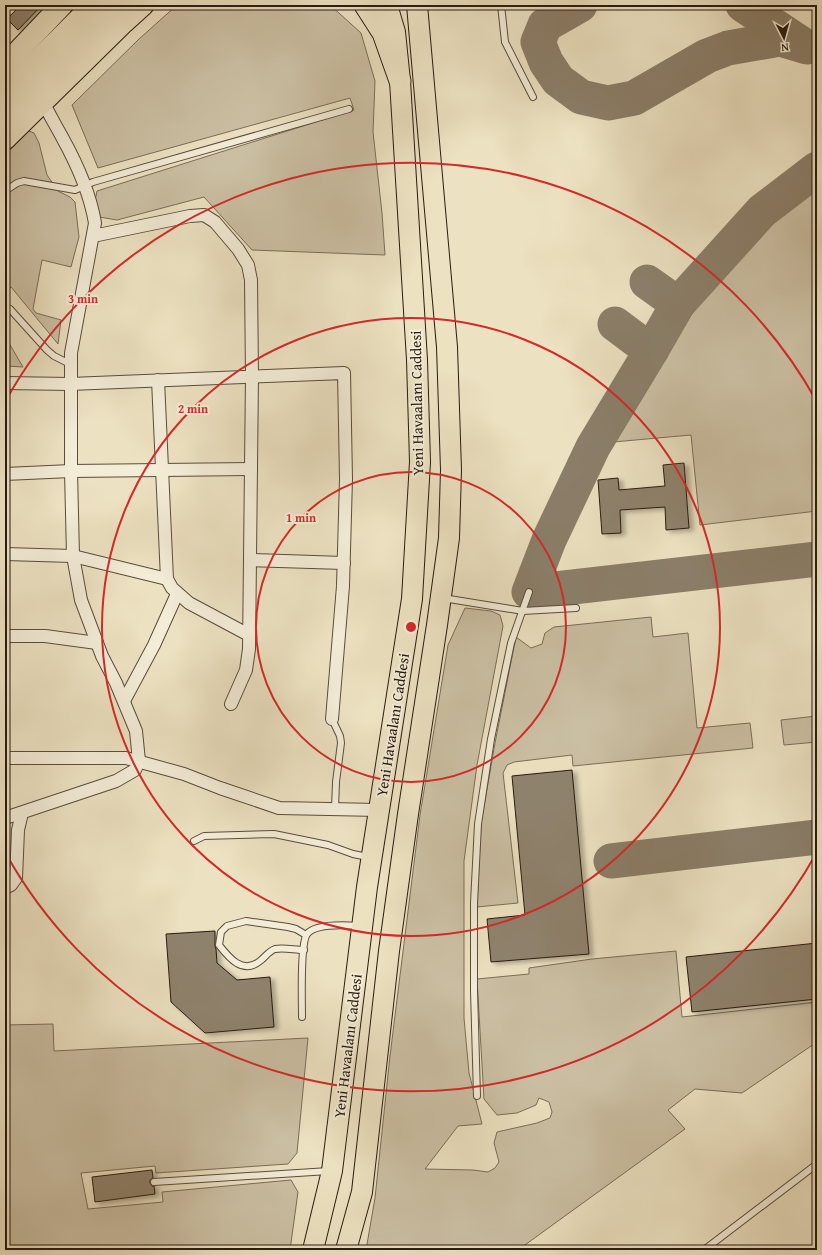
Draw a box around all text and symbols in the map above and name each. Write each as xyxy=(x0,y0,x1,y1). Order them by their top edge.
north arrow xyxy=(764,18,804,58)
text: N xyxy=(780,40,790,56)
text: 3 min xyxy=(68,290,98,307)
street label: Yeni Havaalanı Caddesi xyxy=(405,330,428,476)
text: 2 min xyxy=(178,400,208,417)
text: 1 min xyxy=(286,509,316,526)
centre of rings xyxy=(404,620,418,634)
street label: Yeni Havaalanı Caddesi xyxy=(371,652,414,798)
street label: Yeni Havaalanı Caddesi xyxy=(328,973,367,1119)

